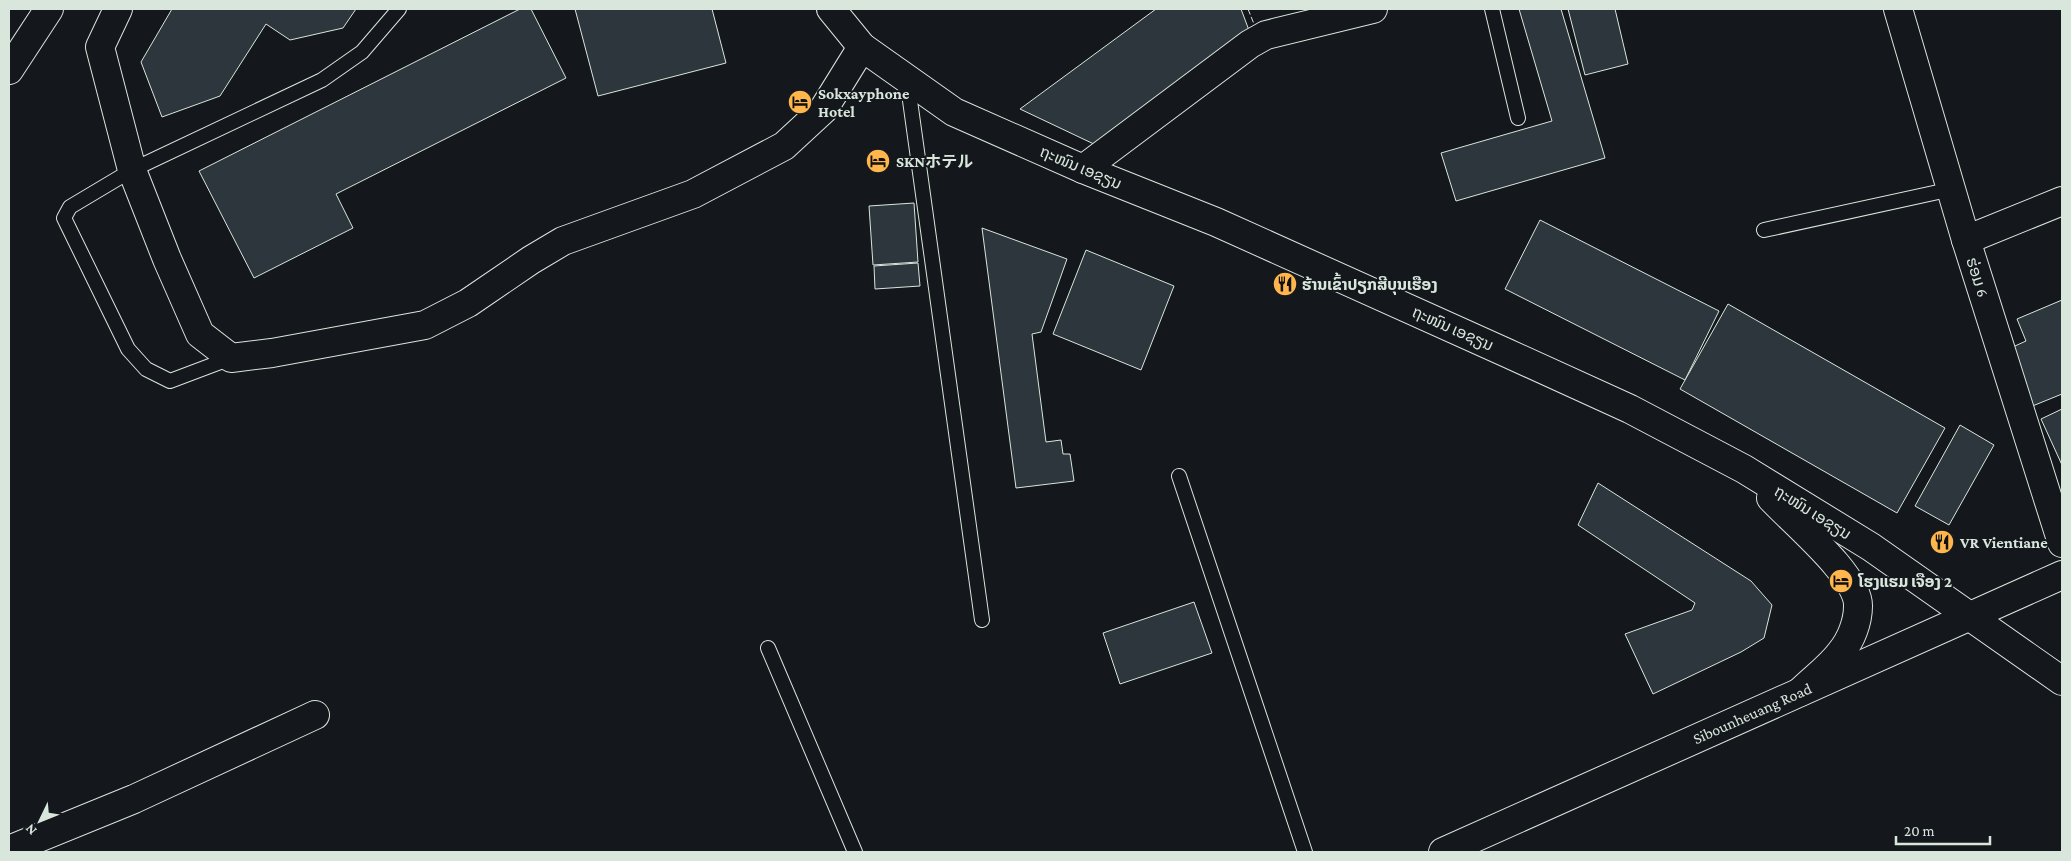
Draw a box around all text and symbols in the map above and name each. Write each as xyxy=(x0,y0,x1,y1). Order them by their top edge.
place label: Sokxayphone Hotel xyxy=(818,85,910,120)
hotel icon: Sokxayphone Hotel xyxy=(787,89,813,115)
street label: ຖະໜົນ ເອຊຽນ xyxy=(1036,143,1124,194)
hotel icon: SKNホテル xyxy=(865,148,891,174)
place label: SKNホテル xyxy=(896,153,973,170)
street label: ຮ່ອມ 6 xyxy=(1963,255,1992,299)
restaurant icon: ຮ້ານເຂົ້າປຽກສີບຸນເຮືອງ xyxy=(1272,271,1298,297)
place label: ຮ້ານເຂົ້າປຽກສີບຸນເຮືອງ xyxy=(1302,272,1438,295)
street label: ຖະໜົນ ເອຊຽນ xyxy=(1409,303,1496,356)
street label: ຖະໜົນ ເອຊຽນ xyxy=(1770,482,1854,544)
restaurant icon: VR Vientiane xyxy=(1929,529,1955,555)
place label: VR Vientiane xyxy=(1959,534,2048,551)
hotel icon: ໂຮງແຮມ ເຈືອງ 2 xyxy=(1828,568,1854,594)
place label: ໂຮງແຮມ ເຈືອງ 2 xyxy=(1857,572,1952,590)
street label: Sibounheuang Road xyxy=(1690,679,1815,748)
north arrow xyxy=(15,796,65,846)
scale bar xyxy=(1896,814,1990,846)
text: N xyxy=(21,821,40,839)
text: 20 m xyxy=(1904,823,1935,839)

